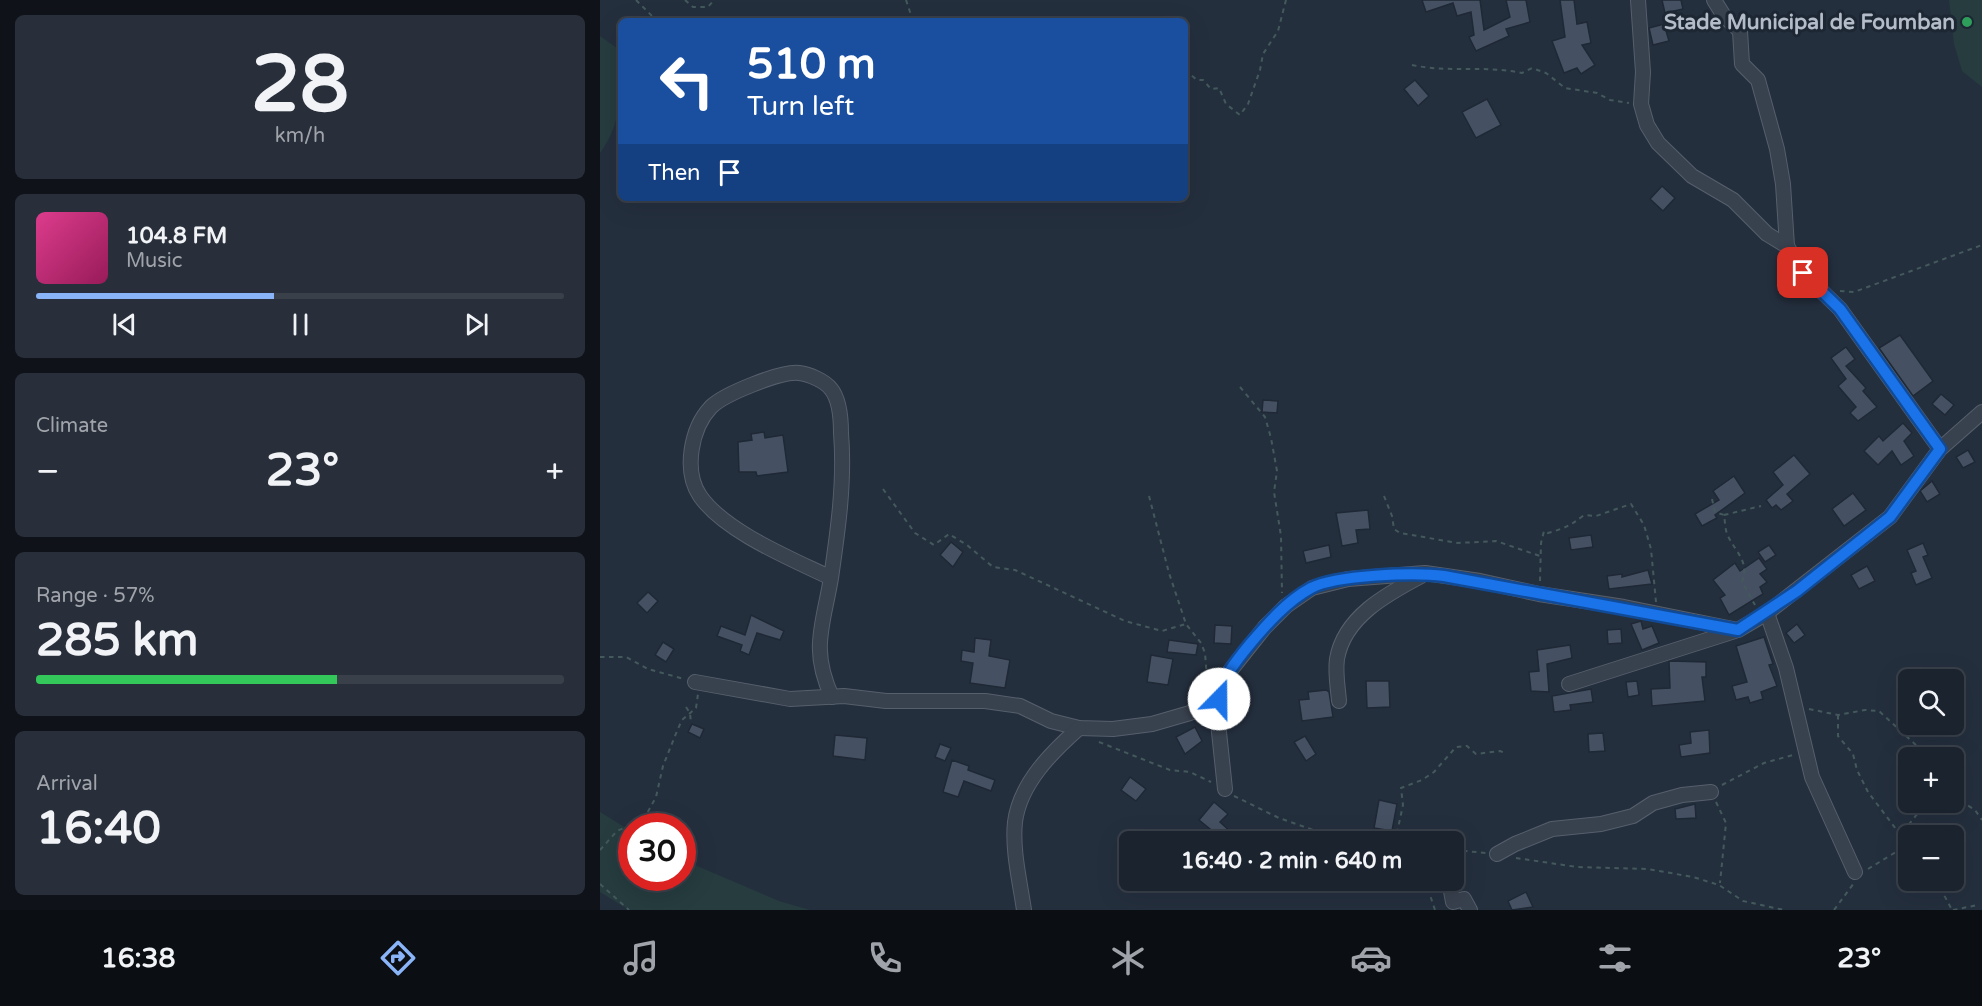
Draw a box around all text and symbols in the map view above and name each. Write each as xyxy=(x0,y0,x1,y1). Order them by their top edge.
place label: Stade Municipal de Foumban xyxy=(1664,10,1955,35)
marker: Stade Municipal de Foumban xyxy=(1960,15,1974,29)
text: 28 xyxy=(251,38,349,132)
text: 510 m xyxy=(747,39,876,90)
icon: left xyxy=(648,42,726,120)
text: Turn left xyxy=(747,90,854,123)
text: km/h xyxy=(275,124,325,148)
icon: arrive xyxy=(713,156,746,189)
text: Then xyxy=(648,160,701,186)
text: 104.8 FM xyxy=(126,223,227,249)
pin xyxy=(1777,247,1828,298)
text: Music xyxy=(126,249,182,273)
icon: arrive xyxy=(1786,256,1819,289)
icon: previous xyxy=(108,308,141,341)
icon: pause xyxy=(284,308,317,341)
icon: next xyxy=(460,308,493,341)
text: Climate xyxy=(36,414,108,438)
text: 23° xyxy=(266,444,339,498)
text: − xyxy=(36,452,60,491)
text: + xyxy=(545,452,564,491)
text: Range · 57% xyxy=(36,584,155,608)
text: 285 km xyxy=(36,614,198,668)
position arrow xyxy=(1187,667,1251,731)
map controls xyxy=(1898,669,1964,891)
button: search xyxy=(1898,669,1964,735)
button: + xyxy=(1898,747,1964,813)
text: Arrival xyxy=(36,772,98,796)
text: 16:40 xyxy=(36,802,161,856)
speed limit sign: 30 xyxy=(618,813,696,891)
button: − xyxy=(1898,825,1964,891)
text: 16:40 · 2 min · 640 m xyxy=(1181,848,1402,874)
icon: directions xyxy=(377,937,419,979)
icon: music xyxy=(620,937,662,979)
icon: phone xyxy=(864,937,906,979)
icon: climate xyxy=(1107,937,1149,979)
icon: car xyxy=(1350,937,1392,979)
icon: filters xyxy=(1594,937,1636,979)
text: 16:38 xyxy=(101,942,176,975)
text: 23° xyxy=(1837,942,1881,975)

